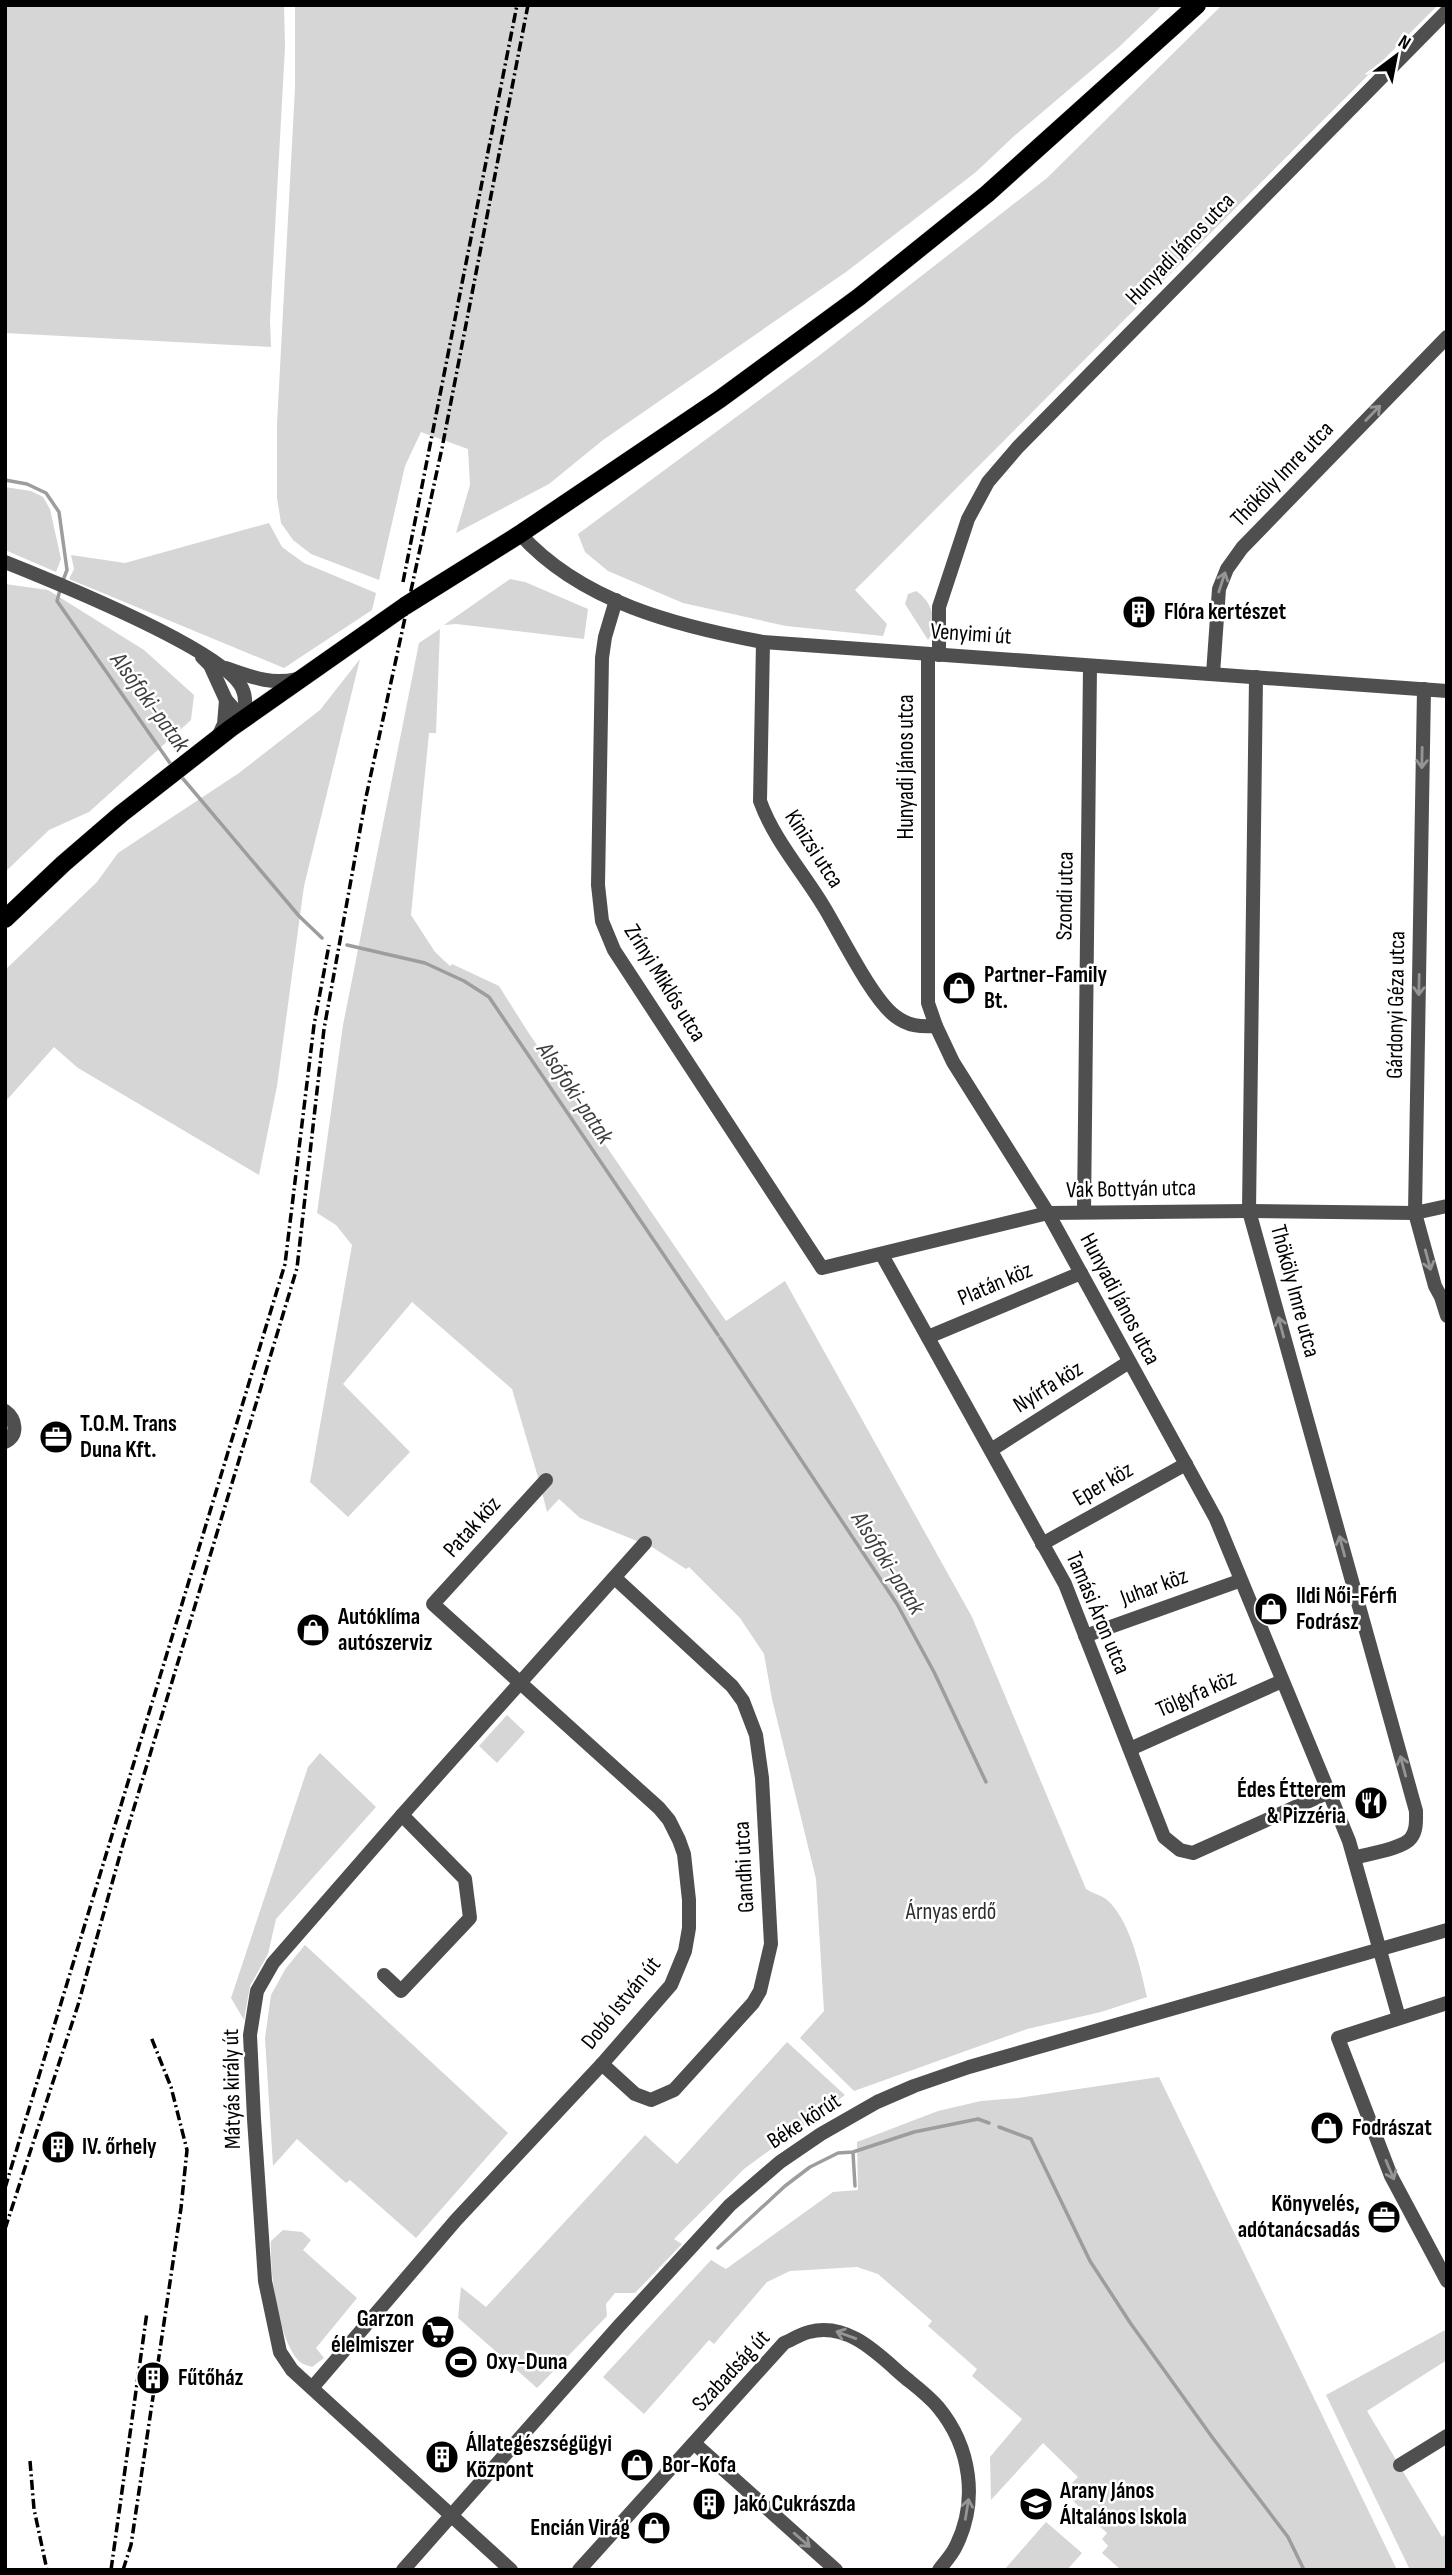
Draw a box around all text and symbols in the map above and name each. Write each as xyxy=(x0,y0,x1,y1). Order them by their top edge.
north arrow xyxy=(1361,21,1431,91)
text: N xyxy=(1394,30,1415,55)
street label: Hunyadi János utca xyxy=(1120,187,1240,311)
one-way arrow xyxy=(1364,405,1381,422)
street label: Thököly Imre utca xyxy=(1225,415,1339,533)
one-way arrow xyxy=(1217,571,1230,593)
building icon: Flóra kertészet xyxy=(1120,593,1158,631)
place label: Flóra kertészet xyxy=(1164,598,1287,626)
street label: Venyimi út xyxy=(930,617,1012,651)
water label: Alsófoki-patak xyxy=(104,646,196,758)
street label: Hunyadi János utca xyxy=(892,694,920,840)
one-way arrow xyxy=(1416,746,1429,769)
street label: Kinizsi utca xyxy=(778,805,850,893)
street label: Szondi utca xyxy=(1050,851,1080,941)
street label: Zrínyi Miklós utca xyxy=(618,919,712,1047)
street label: Gárdonyi Géza utca xyxy=(1381,931,1411,1079)
place label: Partner-Family Bt. xyxy=(984,961,1107,1015)
shop icon: Partner-Family Bt. xyxy=(940,969,978,1007)
one-way arrow xyxy=(1412,973,1426,996)
water label: Alsófoki-patak xyxy=(530,1036,620,1150)
street label: Vak Bottyán utca xyxy=(1066,1174,1196,1204)
street label: Thököly Imre utca xyxy=(1264,1222,1326,1360)
street label: Hunyadi János utca xyxy=(1074,1228,1166,1370)
one-way arrow xyxy=(1422,1248,1435,1271)
street label: Platán köz xyxy=(954,1256,1036,1312)
one-way arrow xyxy=(1274,1316,1287,1338)
street label: Nyírfa köz xyxy=(1008,1355,1088,1419)
place label: T.O.M. Trans Duna Kft. xyxy=(80,1410,177,1464)
office icon: T.O.M. Trans Duna Kft. xyxy=(37,1418,75,1456)
street label: Eper köz xyxy=(1068,1456,1138,1512)
street label: Patak köz xyxy=(437,1491,507,1563)
water label: Alsófoki-patak xyxy=(844,1505,932,1621)
one-way arrow xyxy=(1335,1535,1348,1558)
street label: Tamási Áron utca xyxy=(1060,1548,1136,1678)
street label: Juhar köz xyxy=(1116,1562,1191,1612)
place label: Ildi Női-Férfi Fodrász xyxy=(1296,1582,1397,1636)
shop icon: Ildi Női-Férfi Fodrász xyxy=(1252,1590,1290,1628)
place label: Autóklíma autószerviz xyxy=(337,1603,432,1657)
shop icon: Autóklíma autószerviz xyxy=(294,1611,332,1649)
street label: Tölgyfa köz xyxy=(1152,1664,1240,1724)
one-way arrow xyxy=(1396,1755,1409,1777)
place label: Édes Étterem & Pizzéria xyxy=(1237,1776,1346,1830)
restaurant icon: Édes Étterem & Pizzéria xyxy=(1352,1784,1390,1822)
street label: Gandhi utca xyxy=(728,1821,760,1913)
park label: Árnyas erdő xyxy=(905,1898,996,1926)
street label: Dobó István út xyxy=(575,1951,667,2055)
street label: Mátyás király út xyxy=(217,2029,247,2149)
street label: Béke körút xyxy=(762,2087,846,2155)
shop icon: Fodrászat xyxy=(1308,2109,1346,2147)
place label: Fodrászat xyxy=(1352,2114,1432,2142)
building icon: IV. őrhely xyxy=(39,2128,77,2166)
place label: IV. őrhely xyxy=(82,2133,157,2161)
one-way arrow xyxy=(1384,2159,1397,2180)
place label: Könyvelés, adótanácsadás xyxy=(1238,2190,1360,2244)
office icon: Könyvelés, adótanácsadás xyxy=(1365,2198,1403,2236)
place label: Garzon élelmiszer xyxy=(331,2305,414,2359)
supermarket icon: Garzon élelmiszer xyxy=(419,2313,457,2351)
street label: Szabadság út xyxy=(686,2324,776,2418)
one-way arrow xyxy=(836,2328,858,2340)
sports icon: Oxy-Duna xyxy=(442,2343,480,2381)
place label: Oxy-Duna xyxy=(486,2348,567,2376)
building icon: Fűtőház xyxy=(134,2359,172,2397)
place label: Fűtőház xyxy=(178,2364,244,2392)
place label: Állategészségügyi Központ xyxy=(465,2430,612,2484)
building icon: Állategészségügyi Központ xyxy=(423,2438,461,2476)
shop icon: Bor-Kofa xyxy=(618,2446,656,2484)
place label: Bor-Kofa xyxy=(662,2451,736,2479)
place label: Arany János Általános Iskola xyxy=(1059,2477,1187,2531)
building icon: Jakó Cukrászda xyxy=(690,2485,728,2523)
school or university icon: Arany János Általános Iskola xyxy=(1017,2485,1055,2523)
place label: Jakó Cukrászda xyxy=(733,2490,856,2518)
one-way arrow xyxy=(960,2498,973,2521)
shop icon: Encián Virág xyxy=(635,2509,673,2547)
place label: Encián Virág xyxy=(530,2514,630,2542)
one-way arrow xyxy=(792,2532,810,2548)

